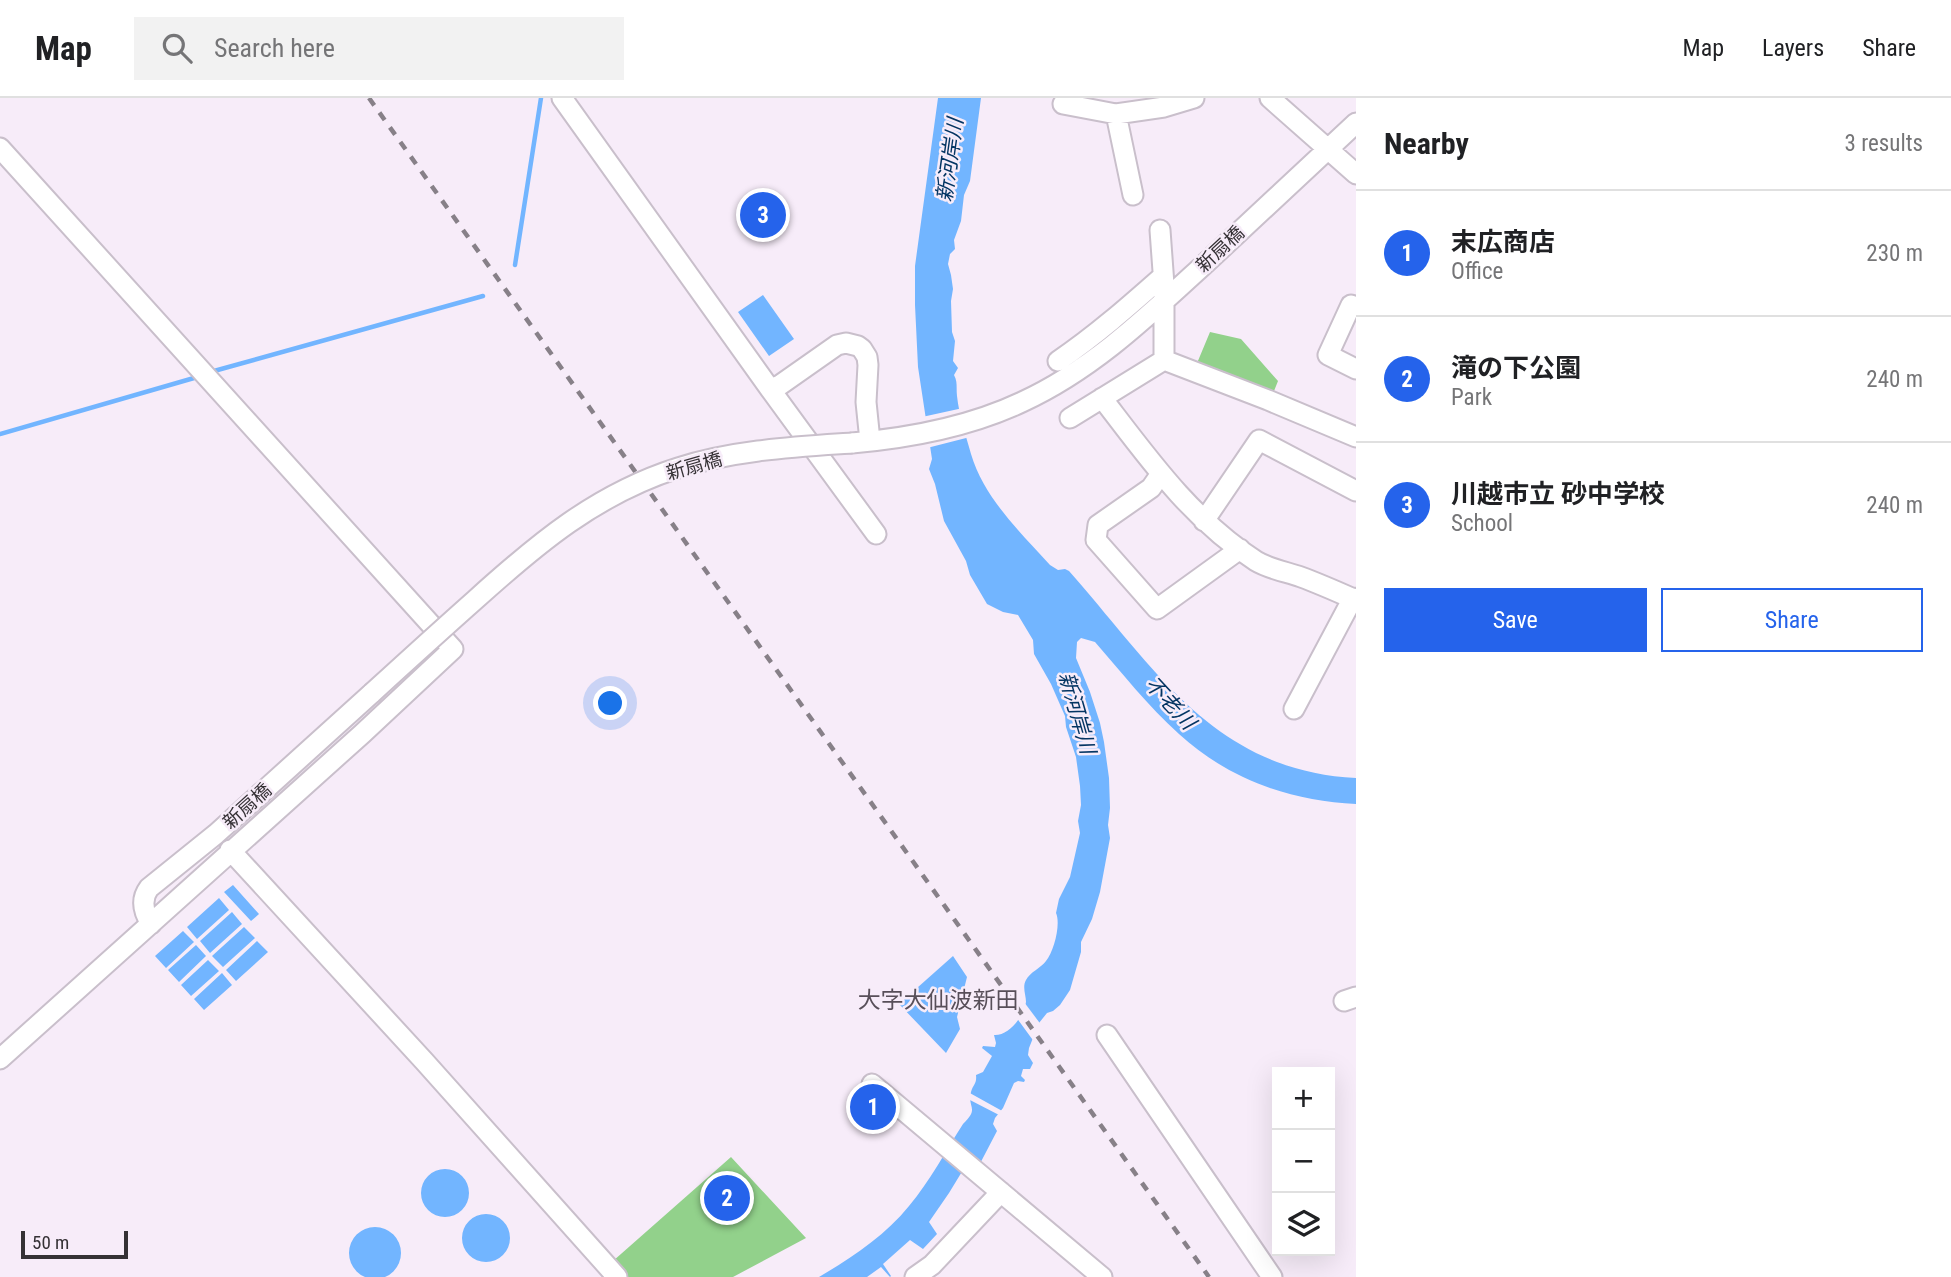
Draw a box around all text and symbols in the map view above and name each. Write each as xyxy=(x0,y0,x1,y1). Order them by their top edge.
search box xyxy=(134,17,624,80)
text: Map xyxy=(35,29,92,68)
icon: search xyxy=(158,29,196,67)
text: Search here xyxy=(214,33,335,63)
text: Map xyxy=(1683,34,1724,62)
text: Layers xyxy=(1762,34,1824,62)
text: Share xyxy=(1862,34,1916,62)
water label: 新河岸川 xyxy=(932,115,968,203)
text: Nearby xyxy=(1384,126,1469,161)
text: 3 results xyxy=(1845,130,1923,157)
pin: 3 xyxy=(740,189,786,241)
street label: 新扇橋 xyxy=(1191,221,1249,277)
text: 末広商店 xyxy=(1451,227,1555,257)
text: 1 xyxy=(1401,240,1413,267)
text: 230 m xyxy=(1866,240,1923,267)
text: Office xyxy=(1451,258,1503,285)
text: 滝の下公園 xyxy=(1451,353,1581,383)
text: 2 xyxy=(1401,366,1413,393)
text: 240 m xyxy=(1866,366,1923,393)
text: Park xyxy=(1451,384,1492,411)
street label: 新扇橋 xyxy=(663,447,725,485)
text: 川越市立 砂中学校 xyxy=(1451,479,1665,509)
text: 3 xyxy=(1401,492,1413,519)
text: 240 m xyxy=(1866,492,1923,519)
text: School xyxy=(1451,510,1513,537)
button: Save xyxy=(1384,588,1647,652)
button: Share xyxy=(1661,588,1923,652)
water label: 新河岸川 xyxy=(1054,669,1101,759)
water label: 不老川 xyxy=(1140,672,1202,736)
your location xyxy=(593,686,627,720)
street label: 新扇橋 xyxy=(218,778,276,834)
district label: 大字大仙波新田 xyxy=(858,987,1019,1014)
map controls xyxy=(1272,1067,1335,1256)
button: + xyxy=(1272,1067,1335,1130)
pin: 1 xyxy=(850,1081,896,1133)
button: − xyxy=(1272,1130,1335,1193)
pin: 2 xyxy=(704,1172,750,1224)
button: layers xyxy=(1272,1193,1335,1256)
scale bar xyxy=(21,1228,128,1260)
text: 50 m xyxy=(32,1231,69,1254)

